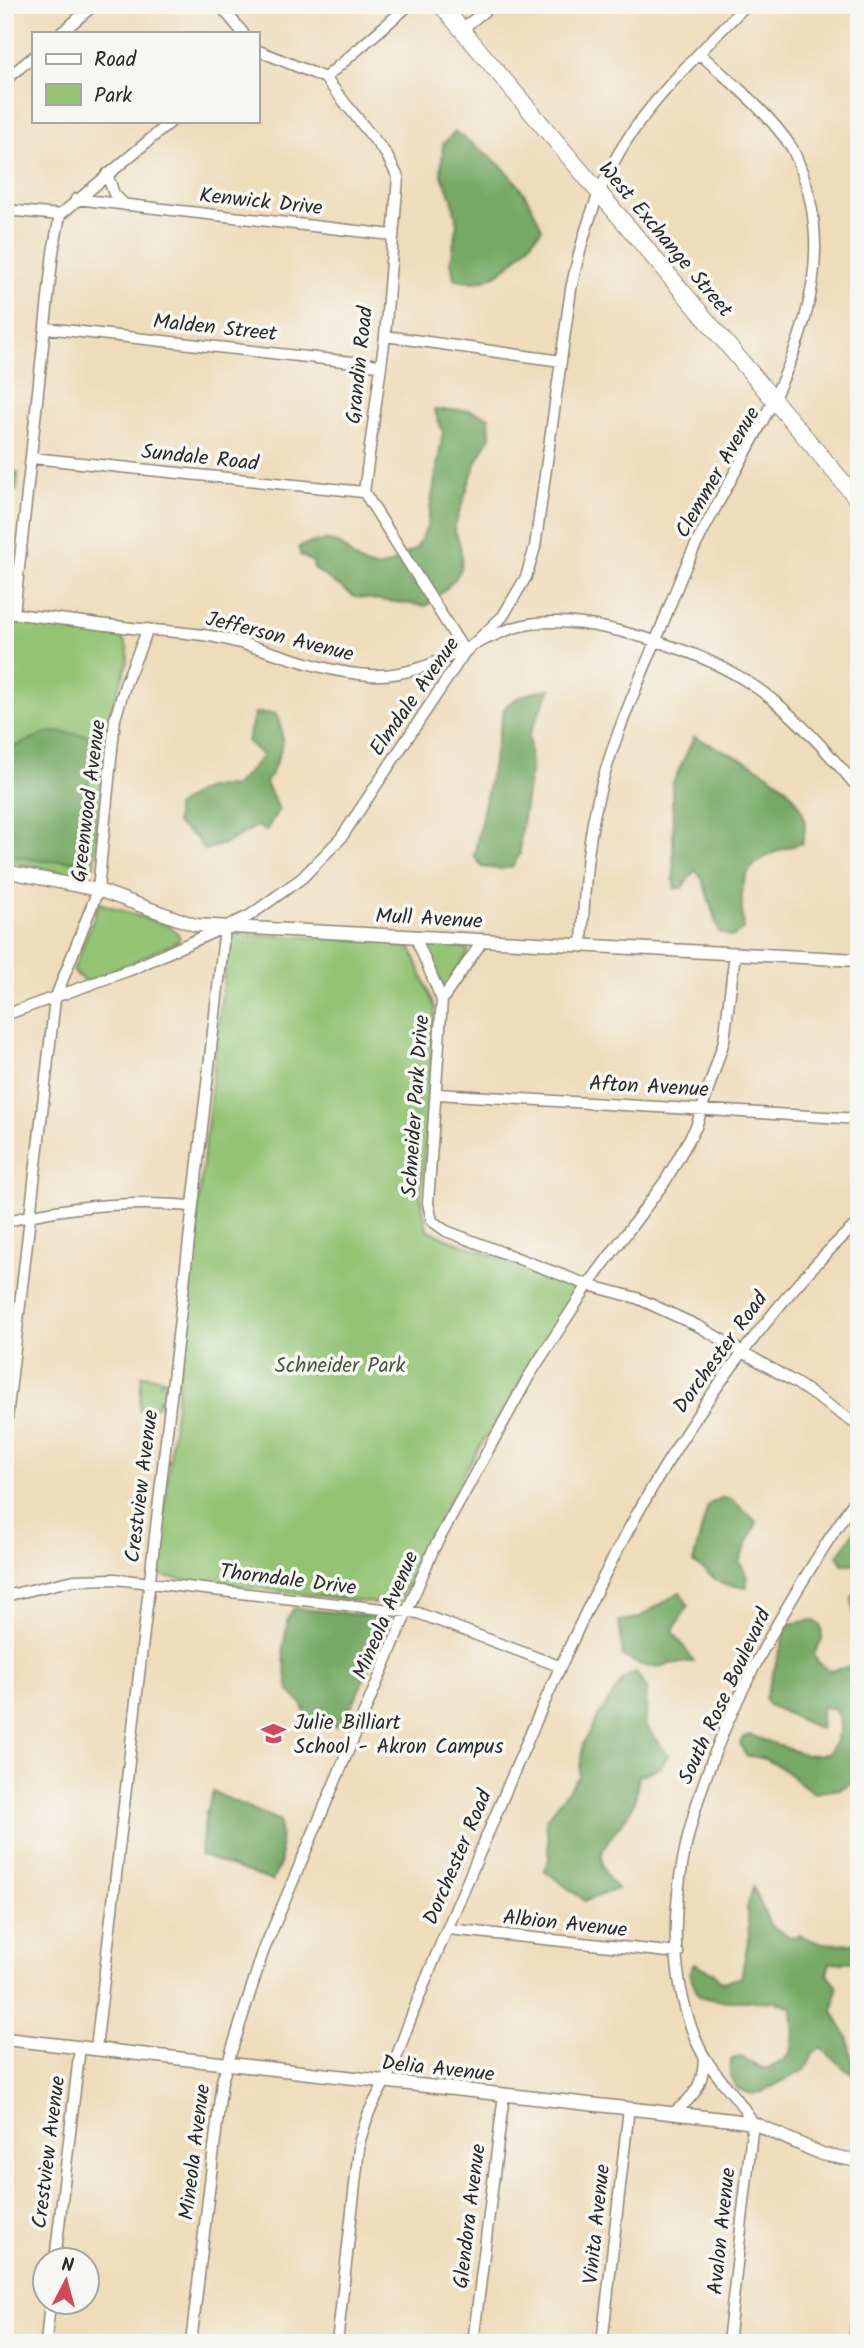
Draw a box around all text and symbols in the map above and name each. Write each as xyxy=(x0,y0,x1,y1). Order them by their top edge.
legend xyxy=(32,32,259,122)
text: Road xyxy=(94,44,137,77)
text: Park xyxy=(94,80,132,113)
street label: West Exchange Street xyxy=(589,155,741,326)
street label: Kenwick Drive xyxy=(198,180,325,225)
street label: Grandin Road xyxy=(338,304,383,426)
street label: Malden Street xyxy=(151,306,279,351)
street label: Clemmer Avenue xyxy=(667,400,770,545)
street label: Sundale Road xyxy=(139,436,261,481)
street label: Jefferson Avenue xyxy=(202,603,358,672)
street label: Elmdale Avenue xyxy=(362,630,469,763)
street label: Greenwood Avenue xyxy=(63,717,116,884)
street label: Mull Avenue xyxy=(375,900,484,939)
street label: Schneider Park Drive xyxy=(394,1013,439,1199)
street label: Afton Avenue xyxy=(588,1068,710,1107)
street label: Dorchester Road xyxy=(666,1284,777,1421)
park label: Schneider Park xyxy=(275,1350,406,1383)
street label: Crestview Avenue xyxy=(117,1407,168,1564)
street label: Mineola Avenue xyxy=(344,1546,429,1685)
street label: Thorndale Drive xyxy=(218,1556,359,1605)
street label: South Rose Boulevard xyxy=(670,1603,781,1790)
place label: Julie Billiart School - Akron Campus xyxy=(294,1707,503,1764)
school or university icon: Julie Billiart School - Akron Campus xyxy=(260,1720,288,1748)
street label: Dorchester Road xyxy=(415,1784,502,1930)
street label: Albion Avenue xyxy=(501,1902,629,1947)
street label: Delia Avenue xyxy=(380,2047,496,2092)
street label: Crestview Avenue xyxy=(24,2073,75,2230)
street label: Mineola Avenue xyxy=(171,2082,220,2222)
street label: Glendora Avenue xyxy=(445,2141,496,2290)
street label: Vinita Avenue xyxy=(575,2162,620,2286)
street label: Avalon Avenue xyxy=(699,2165,746,2296)
north arrow xyxy=(32,2246,102,2316)
text: N xyxy=(60,2251,75,2282)

